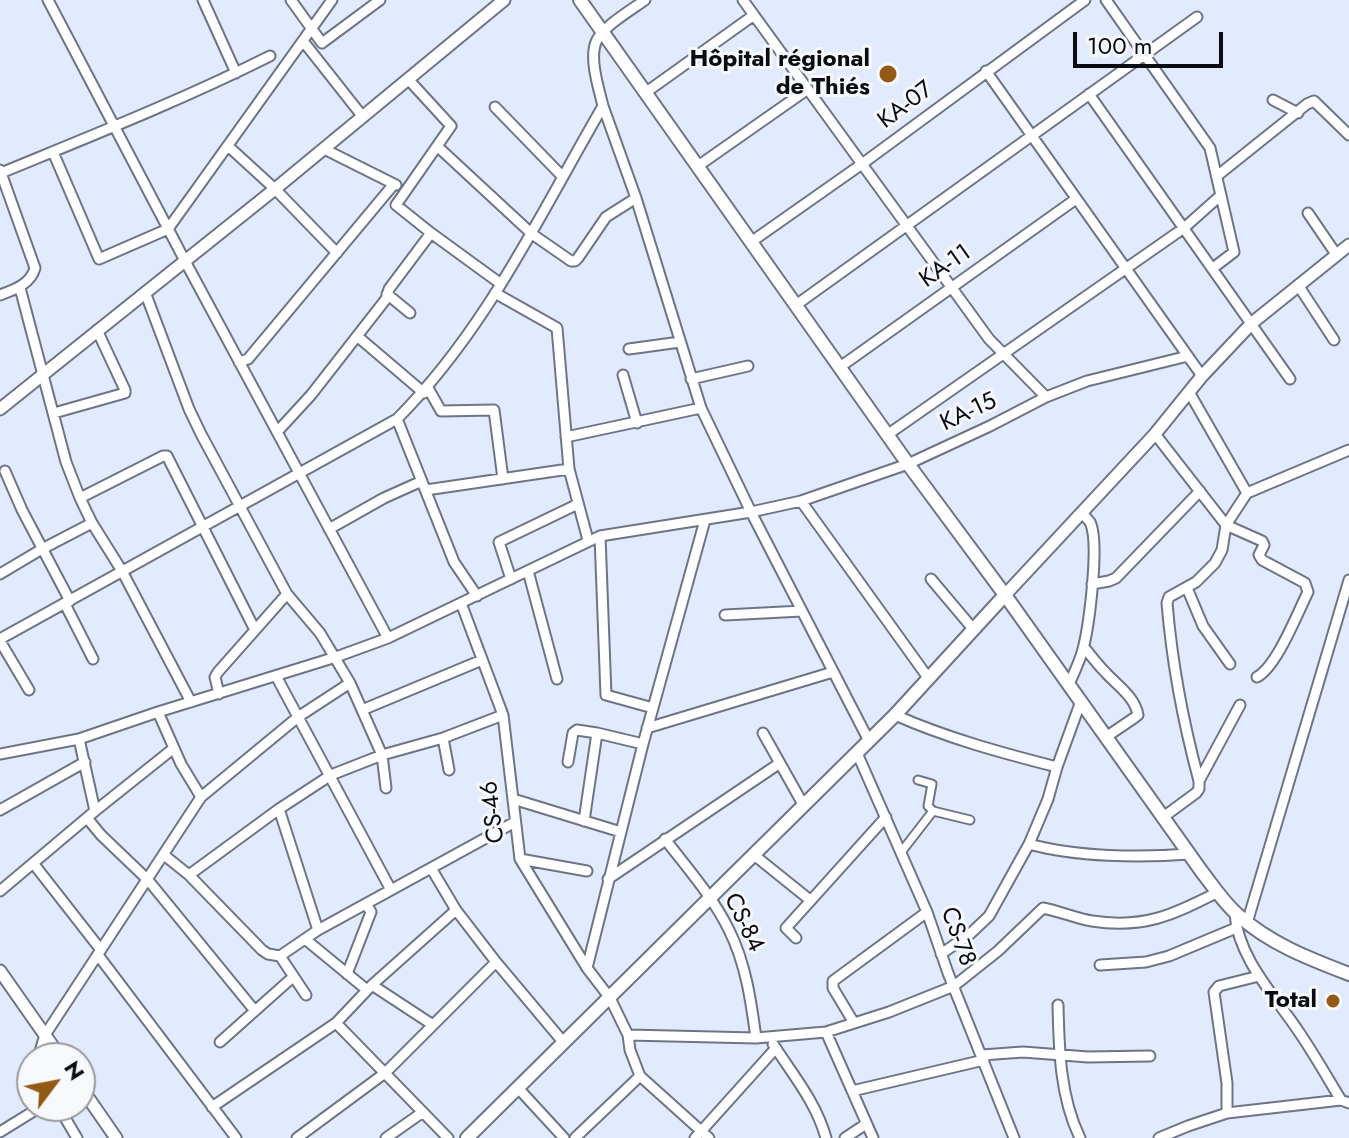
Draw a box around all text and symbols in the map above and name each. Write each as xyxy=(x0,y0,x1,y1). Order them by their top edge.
scale bar xyxy=(1077,16,1227,66)
text: 100 m xyxy=(1087,28,1153,63)
place label: Hôpital régional de Thiés xyxy=(689,46,870,102)
marker: Hôpital régional de Thiés xyxy=(877,63,899,85)
street label: KA-07 xyxy=(873,76,939,136)
street label: KA-11 xyxy=(915,239,977,295)
street label: KA-15 xyxy=(936,388,1002,438)
street label: CS-46 xyxy=(476,779,512,845)
street label: CS-84 xyxy=(717,889,769,957)
street label: CS-78 xyxy=(933,904,981,970)
place label: Total xyxy=(1265,987,1317,1015)
marker: Total xyxy=(1324,992,1342,1010)
north arrow xyxy=(16,1042,96,1122)
text: N xyxy=(56,1054,93,1086)

